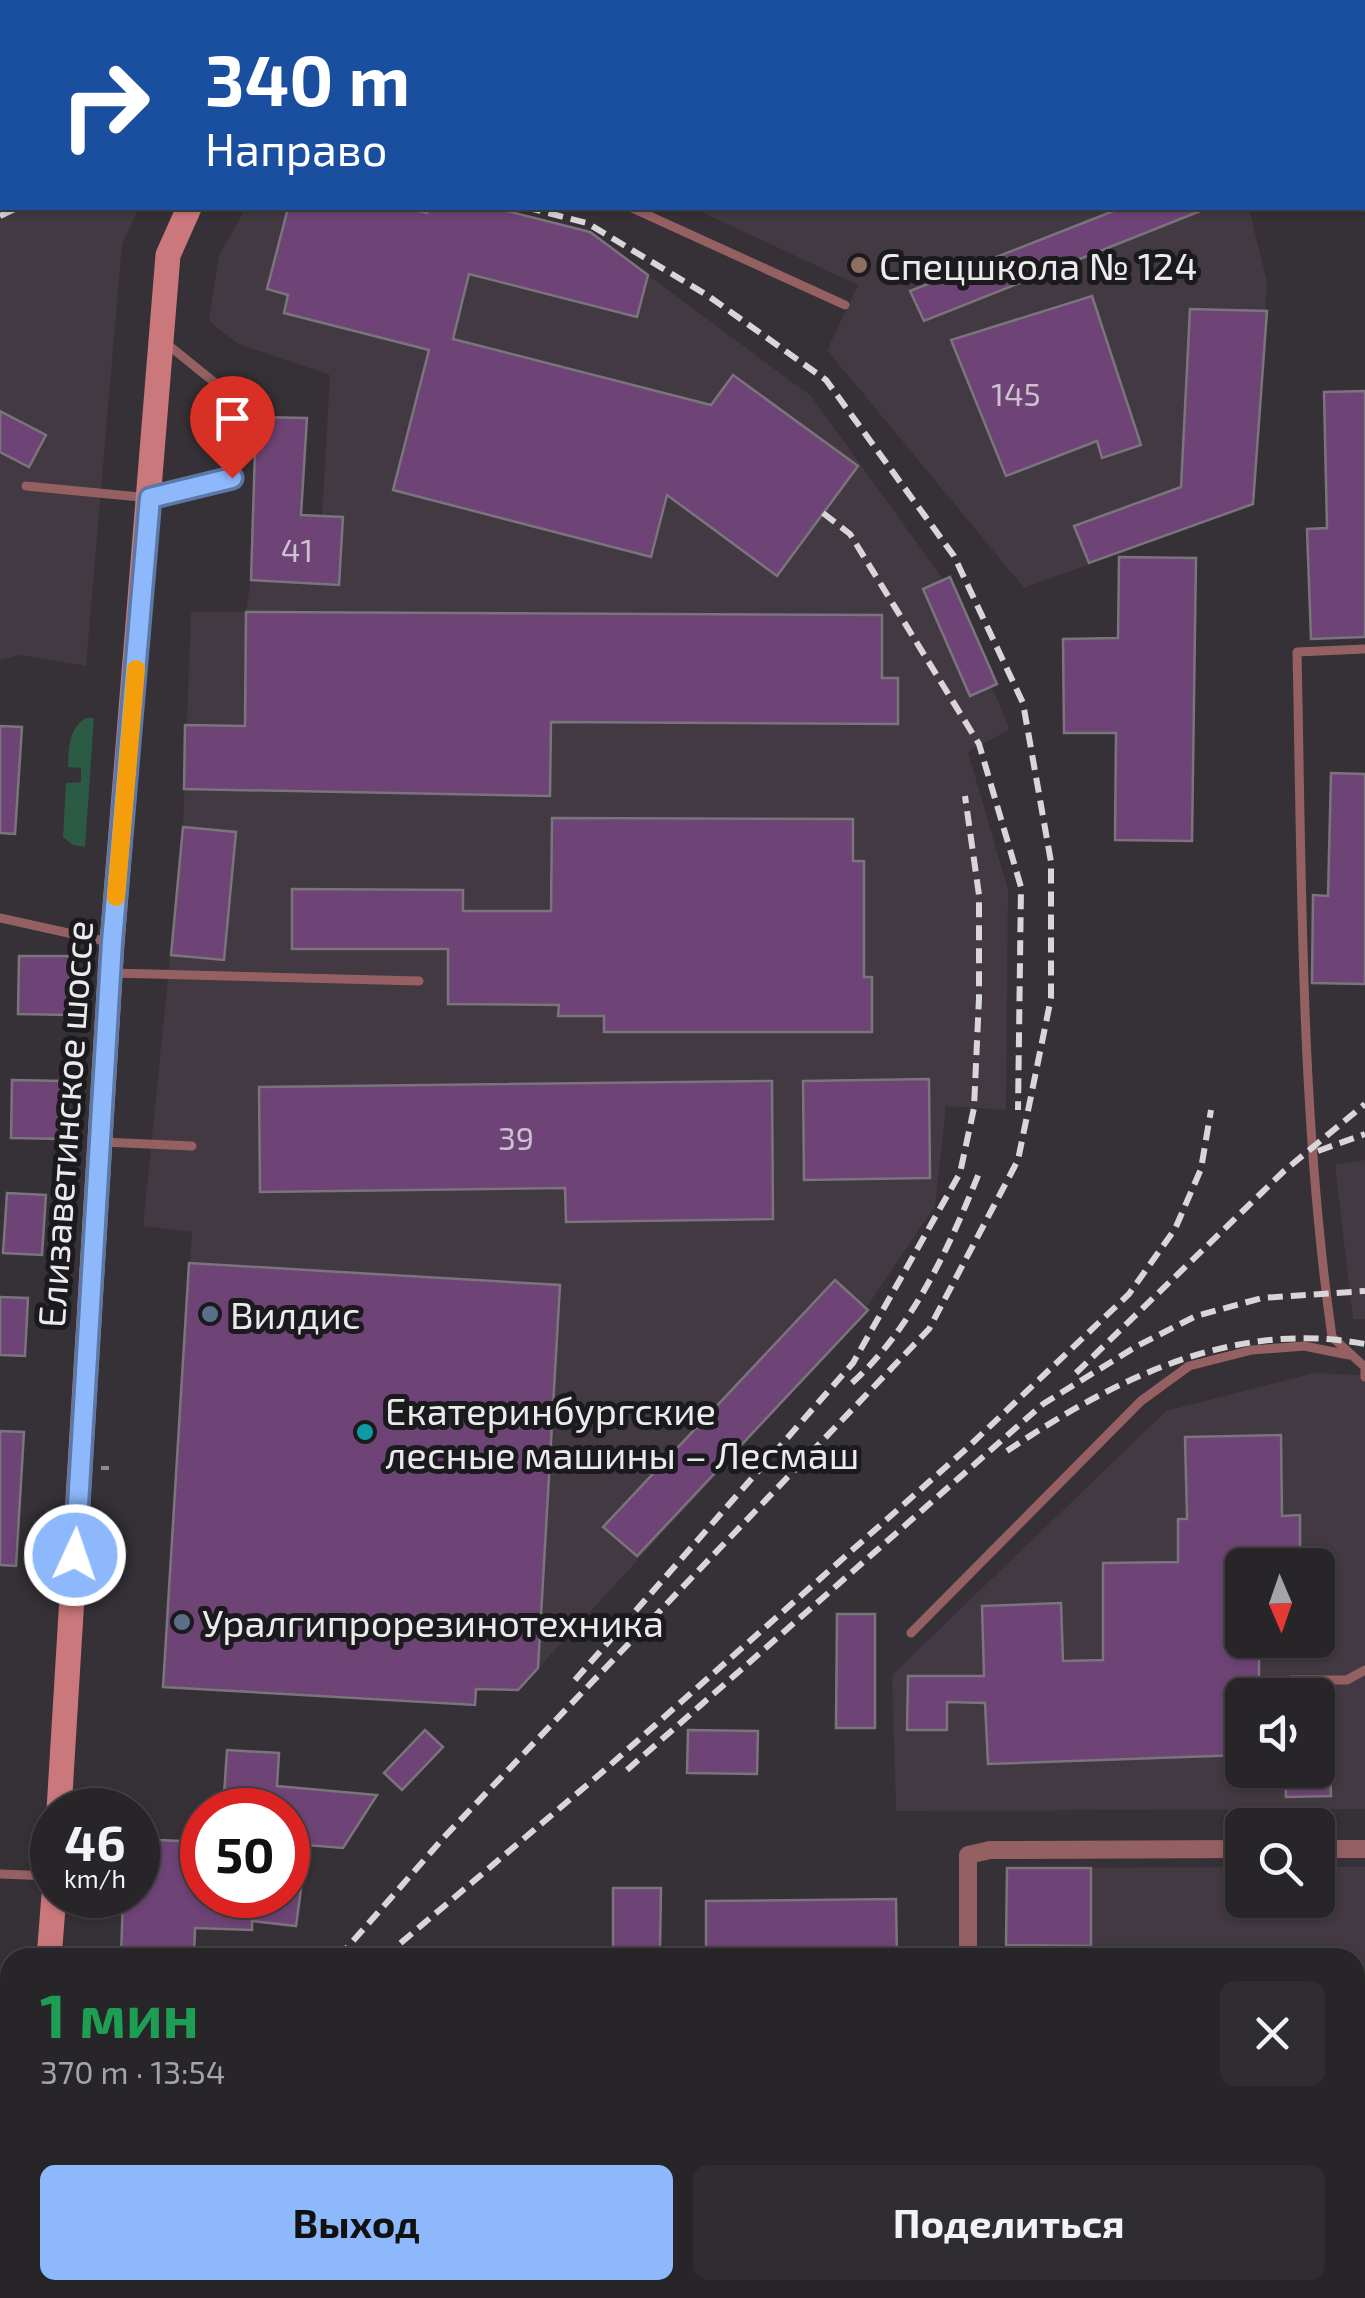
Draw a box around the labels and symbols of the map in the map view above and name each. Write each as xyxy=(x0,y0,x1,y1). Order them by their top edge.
place label: Спецшкола № 124 xyxy=(879,242,1198,288)
marker: Спецшкола № 124 xyxy=(848,254,870,276)
house number: 145 xyxy=(991,374,1041,412)
pin xyxy=(190,376,275,479)
house number: 41 xyxy=(281,530,313,568)
street label: Елизаветинское шоссе xyxy=(27,919,101,1329)
house number: 39 xyxy=(498,1118,534,1156)
place label: Вилдис xyxy=(230,1291,361,1337)
marker: Вилдис xyxy=(199,1303,221,1325)
place label: Екатеринбургские лесные машины – Лесмаш xyxy=(385,1387,859,1477)
marker: Екатеринбургские лесные машины – Лесмаш xyxy=(354,1421,376,1443)
position arrow xyxy=(23,1503,127,1607)
north arrow xyxy=(1225,1548,1335,1658)
place label: Уралгипрорезинотехника xyxy=(202,1599,664,1645)
marker: Уралгипрорезинотехника xyxy=(171,1611,193,1633)
speed limit sign: 50 xyxy=(180,1788,310,1918)

